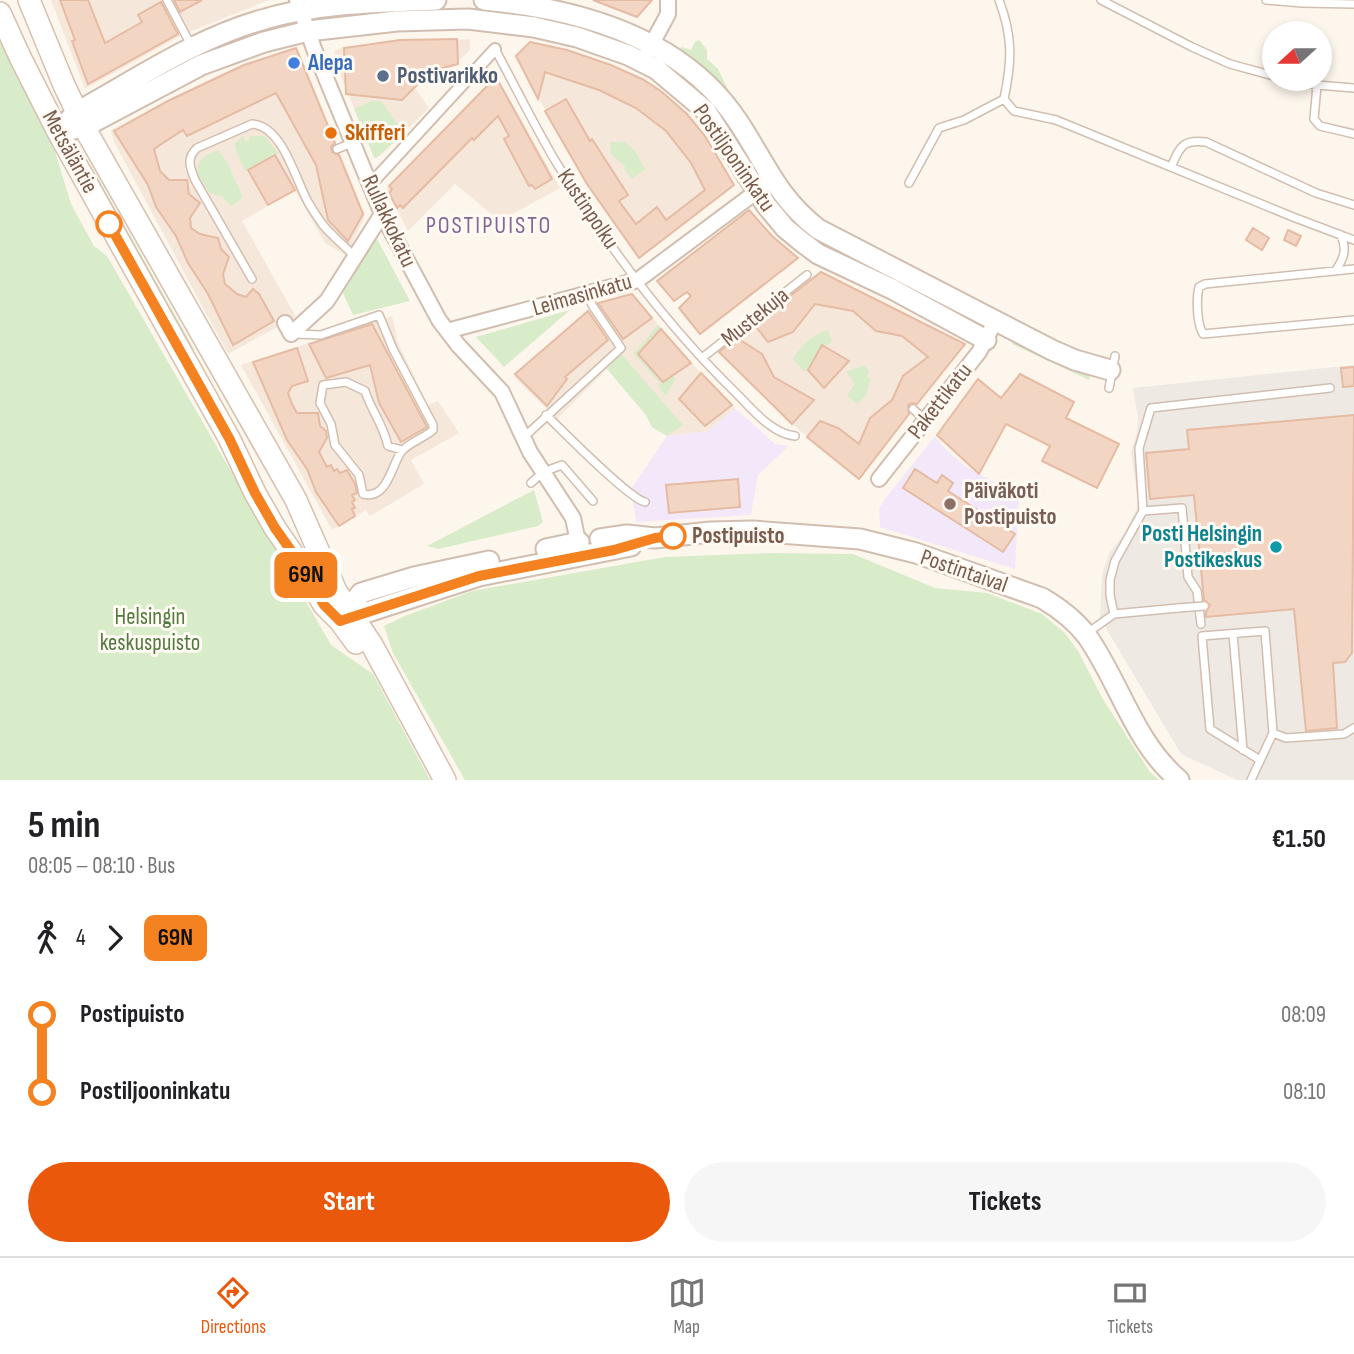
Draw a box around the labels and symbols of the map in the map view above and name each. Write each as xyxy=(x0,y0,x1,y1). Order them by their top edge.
north arrow xyxy=(1262,21,1332,91)
place label: Alepa xyxy=(307,49,353,77)
marker: Alepa xyxy=(286,55,302,71)
place label: Postivarikko xyxy=(397,62,498,90)
marker: Postivarikko xyxy=(375,68,391,84)
street label: Postiljooninkatu xyxy=(687,99,781,217)
street label: Metsäläntie xyxy=(36,106,104,198)
place label: Skifferi xyxy=(345,119,405,147)
marker: Skifferi xyxy=(323,125,339,141)
street label: Kustinpolku xyxy=(551,164,625,254)
street label: Rullakkokatu xyxy=(355,170,423,272)
unlabelled marker xyxy=(96,211,122,237)
district label: POSTIPUISTO xyxy=(426,211,552,240)
street label: Leimasinkatu xyxy=(529,267,635,323)
street label: Mustekuja xyxy=(715,281,795,353)
street label: Pakettikatu xyxy=(902,358,978,444)
place label: Päiväkoti Postipuisto xyxy=(964,477,1057,531)
marker: Päiväkoti Postipuisto xyxy=(942,496,958,512)
place label: Posti Helsingin Postikeskus xyxy=(1142,520,1262,574)
place label: Postipuisto xyxy=(692,522,785,550)
marker: Postipuisto xyxy=(660,523,686,549)
marker: Posti Helsingin Postikeskus xyxy=(1268,539,1284,555)
street label: Postintaival xyxy=(917,543,1011,599)
line badge: 69N xyxy=(266,552,346,598)
park label: Helsingin keskuspuisto xyxy=(100,603,200,657)

